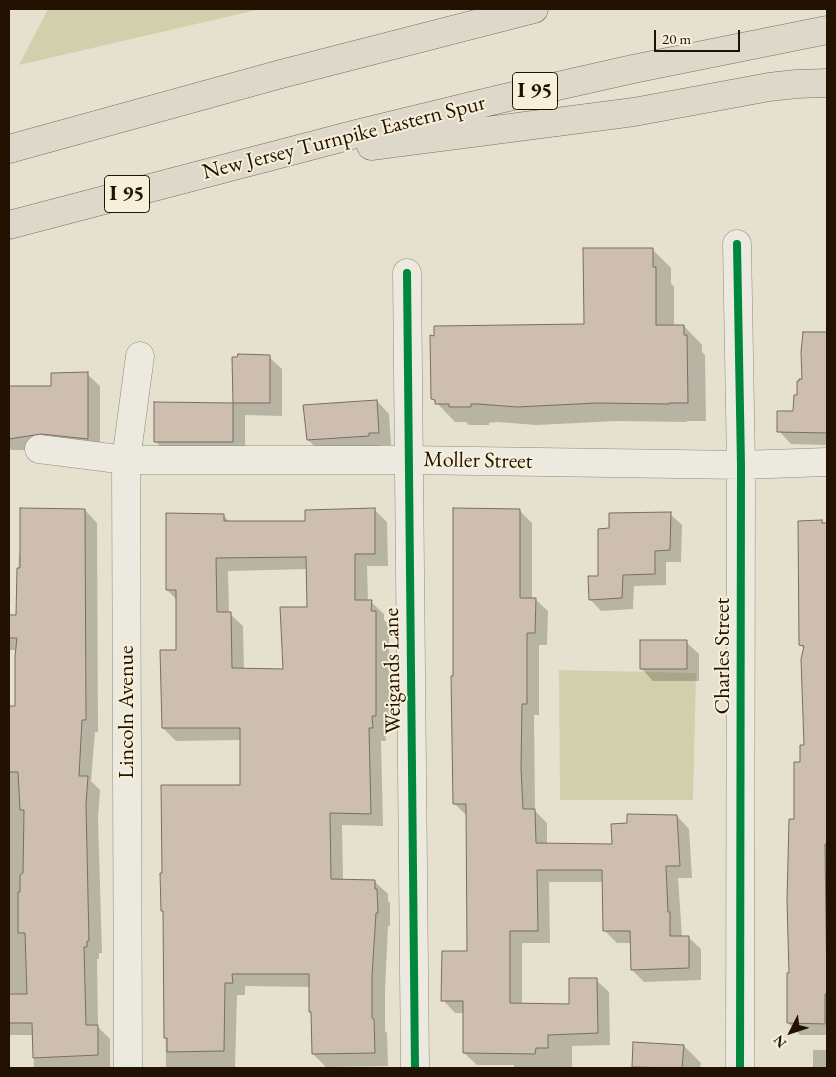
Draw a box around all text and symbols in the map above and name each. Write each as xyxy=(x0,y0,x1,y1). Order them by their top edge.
scale bar xyxy=(656,20,742,52)
text: 20 m xyxy=(662,29,691,48)
road number: I 95 xyxy=(512,72,558,110)
street label: New Jersey Turnpike Eastern Spur xyxy=(200,90,488,186)
road number: I 95 xyxy=(104,175,150,212)
street label: Moller Street xyxy=(423,447,533,475)
street label: Charles Street xyxy=(710,598,736,714)
street label: Weigands Lane xyxy=(379,608,407,734)
street label: Lincoln Avenue xyxy=(114,645,140,779)
north arrow xyxy=(766,1007,816,1057)
text: N xyxy=(769,1032,790,1052)

